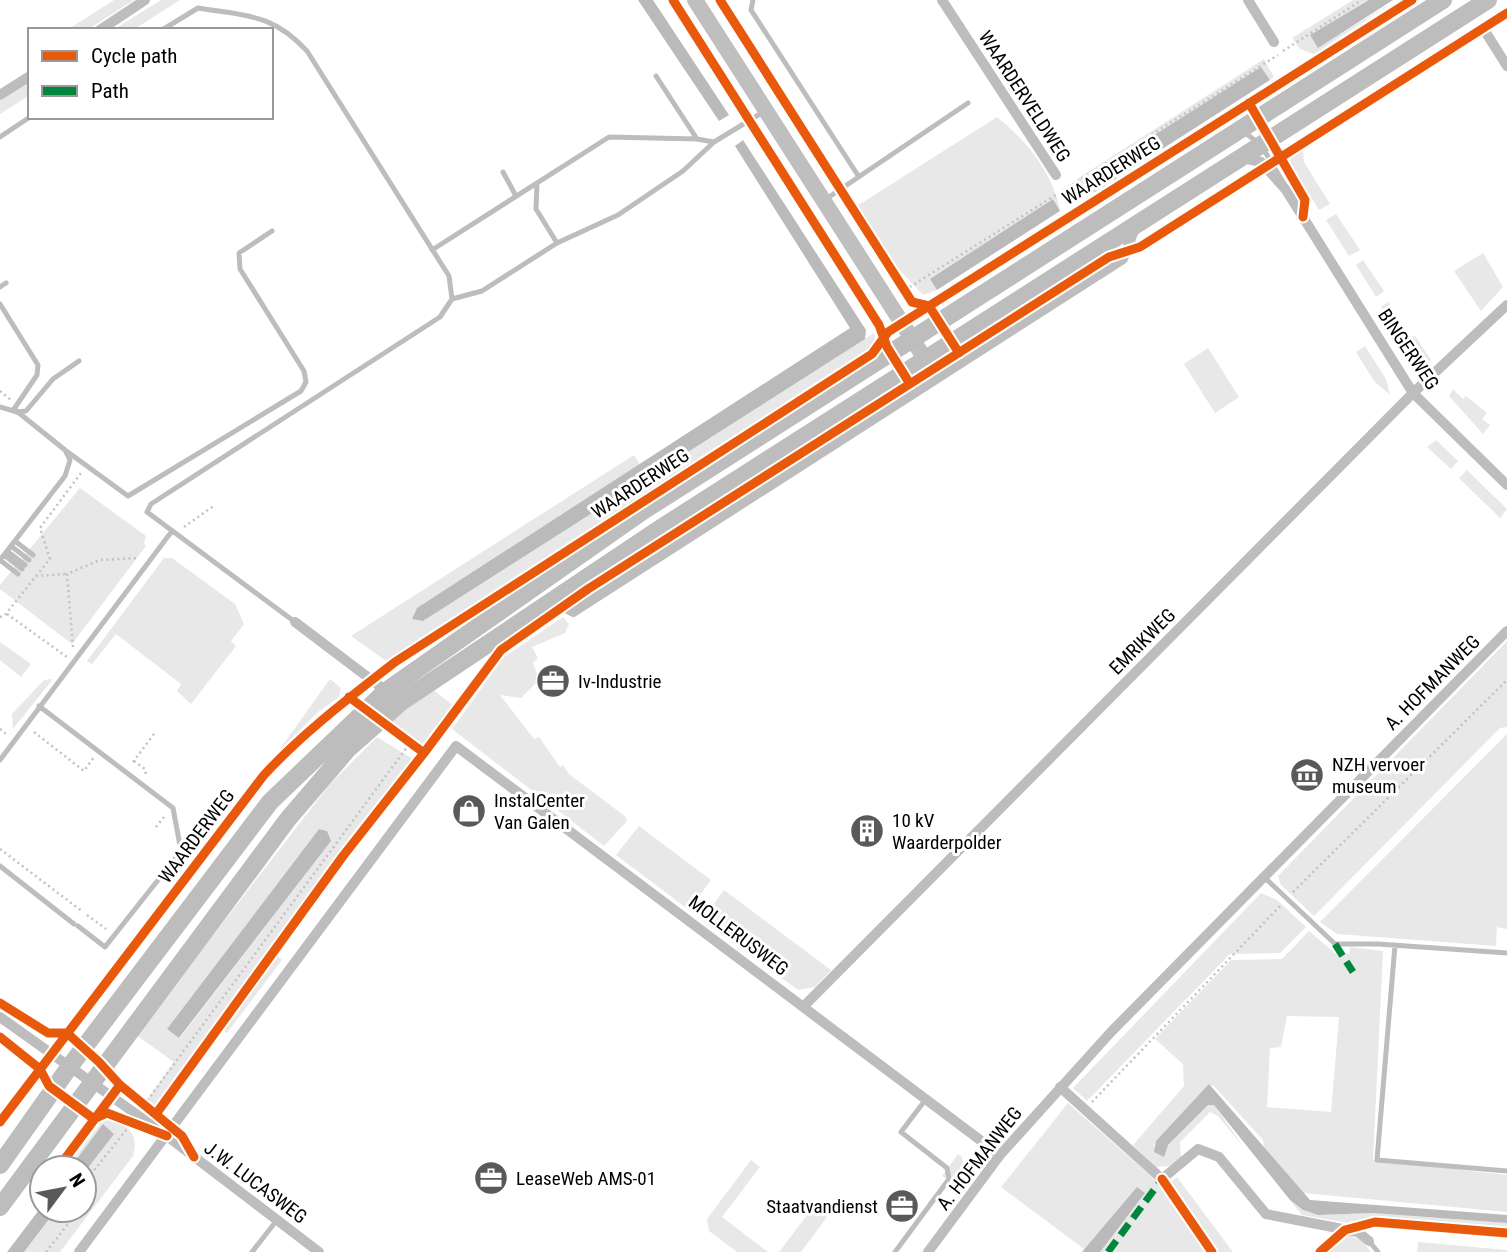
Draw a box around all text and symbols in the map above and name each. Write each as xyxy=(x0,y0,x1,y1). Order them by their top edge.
street label: WAARDERVELDWEG xyxy=(974,27,1075,166)
legend xyxy=(28,28,273,119)
text: Cycle path xyxy=(91,44,177,68)
text: Path xyxy=(91,79,129,103)
street label: WAARDERWEG xyxy=(1058,131,1165,210)
street label: BINGERWEG xyxy=(1373,304,1444,394)
street label: WAARDERWEG xyxy=(587,443,693,523)
street label: EMRIKWEG xyxy=(1104,603,1180,679)
street label: A. HOFMANWEG xyxy=(1380,630,1485,735)
office icon: Iv-Industrie xyxy=(534,662,572,700)
place label: Iv-Industrie xyxy=(578,670,662,693)
place label: NZH vervoer museum xyxy=(1332,753,1425,798)
museum icon: NZH vervoer museum xyxy=(1288,756,1326,794)
street label: WAARDERWEG xyxy=(154,785,239,888)
place label: InstalCenter Van Galen xyxy=(494,789,585,834)
shop icon: InstalCenter Van Galen xyxy=(450,792,488,830)
place label: 10 kV Waarderpolder xyxy=(892,809,1002,854)
building icon: 10 kV Waarderpolder xyxy=(848,812,886,850)
street label: MOLLERUSWEG xyxy=(684,890,793,980)
street label: A. HOFMANWEG xyxy=(932,1102,1027,1215)
street label: J.W. LUCASWEG xyxy=(200,1136,312,1229)
north arrow xyxy=(28,1154,98,1224)
office icon: LeaseWeb AMS-01 xyxy=(472,1159,510,1197)
place label: LeaseWeb AMS-01 xyxy=(516,1167,656,1190)
text: N xyxy=(64,1169,90,1191)
office icon: Staatvandienst xyxy=(883,1187,921,1225)
place label: Staatvandienst xyxy=(766,1195,878,1218)

